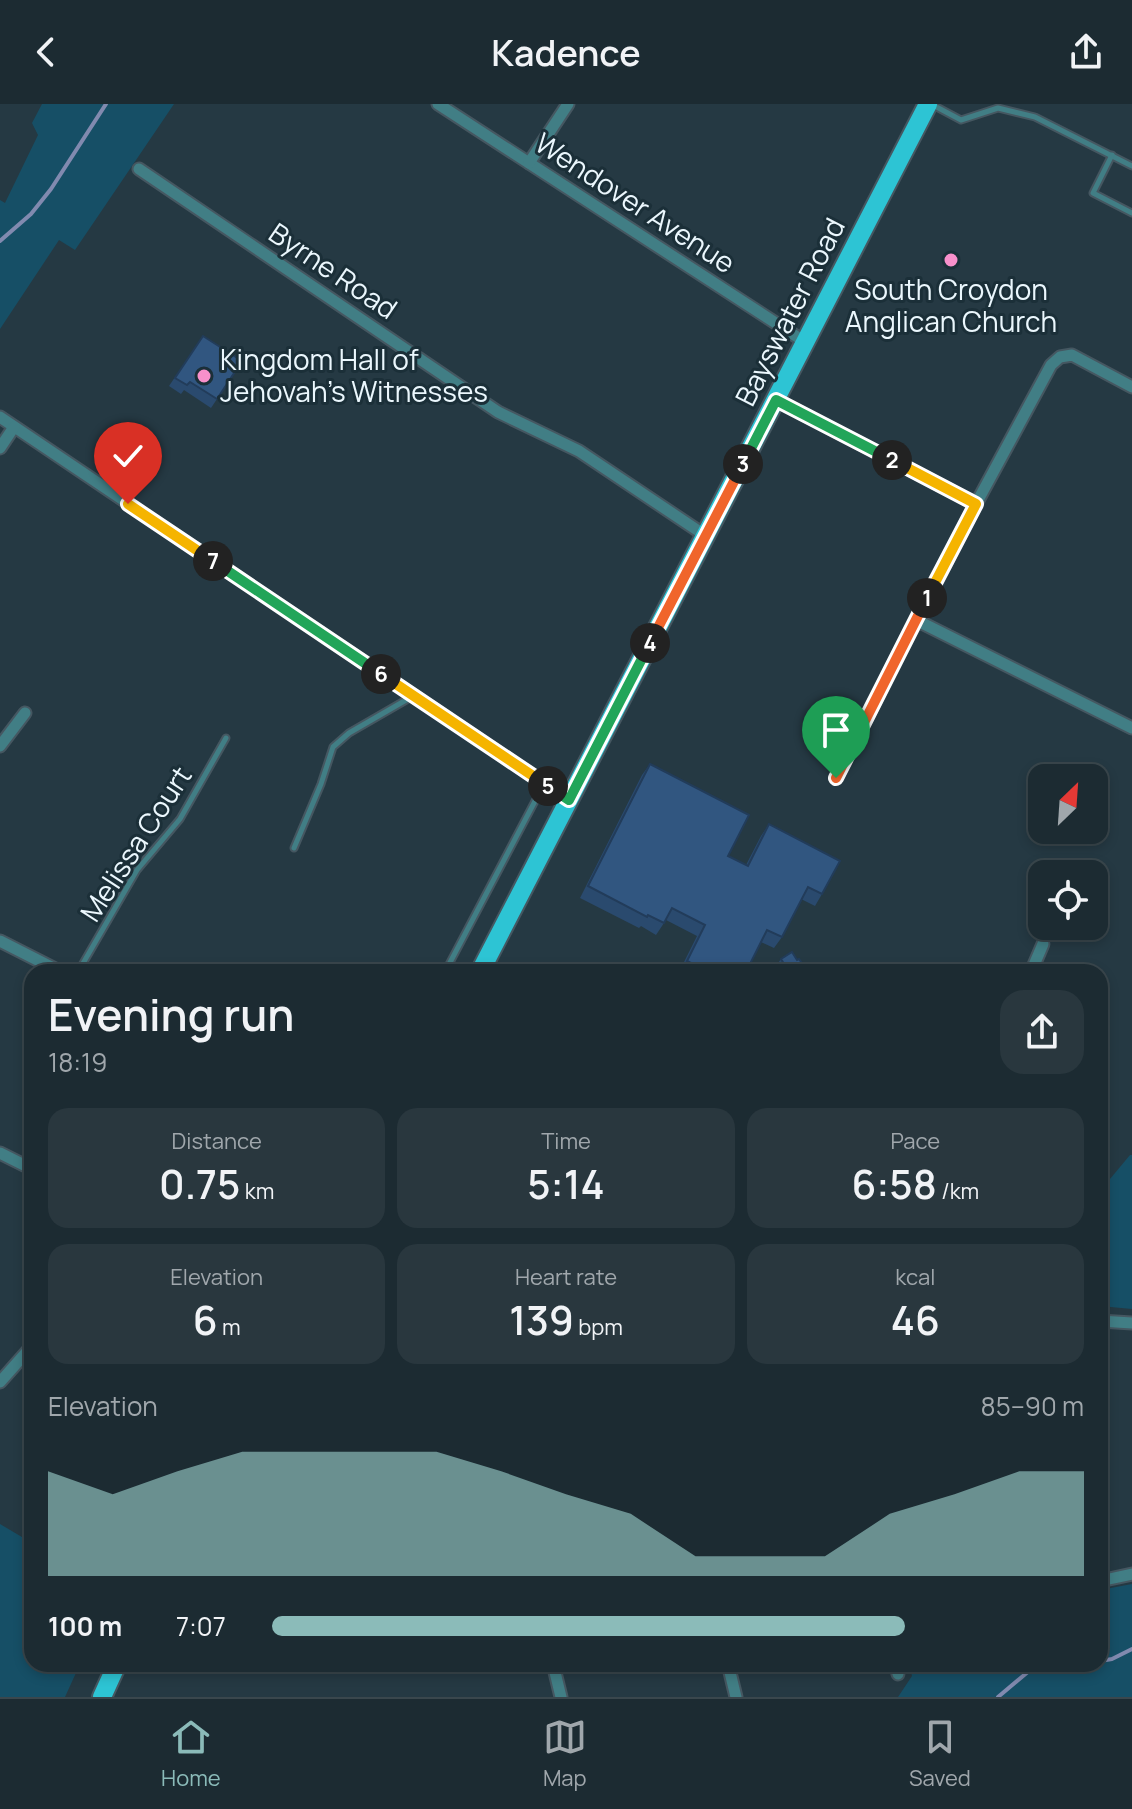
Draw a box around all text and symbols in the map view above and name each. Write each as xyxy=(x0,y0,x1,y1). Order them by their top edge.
text: Kadence xyxy=(491,28,641,77)
icon: back xyxy=(24,30,68,74)
icon: share xyxy=(1064,30,1108,74)
street label: Wendover Avenue xyxy=(528,123,743,281)
street label: Bayswater Road xyxy=(725,211,853,412)
street label: Byrne Road xyxy=(262,213,405,327)
marker: South Croydon Anglican Church xyxy=(942,251,960,269)
place label: South Croydon Anglican Church xyxy=(845,270,1057,340)
place label: Kingdom Hall of Jehovah's Witnesses xyxy=(220,340,488,410)
marker: Kingdom Hall of Jehovah's Witnesses xyxy=(195,367,213,385)
pin xyxy=(94,422,162,504)
icon: check xyxy=(106,434,150,478)
pin: 2 xyxy=(872,440,912,480)
pin: 3 xyxy=(723,444,763,484)
text: 2 xyxy=(885,445,899,475)
text: 3 xyxy=(737,449,749,479)
pin: 7 xyxy=(193,541,233,581)
text: 7 xyxy=(207,546,219,576)
pin: 1 xyxy=(907,578,947,618)
text: 1 xyxy=(922,583,932,613)
pin: 4 xyxy=(630,623,670,663)
text: 4 xyxy=(643,628,657,658)
pin: 6 xyxy=(361,654,401,694)
text: 6 xyxy=(374,659,388,689)
pin xyxy=(802,696,870,778)
icon: arrive xyxy=(814,708,858,752)
street label: Melissa Court xyxy=(71,758,200,928)
north arrow xyxy=(1028,764,1108,844)
map controls xyxy=(1028,764,1108,940)
pin: 5 xyxy=(528,766,568,806)
text: 5 xyxy=(542,771,554,801)
button: locate xyxy=(1028,860,1108,940)
text: Evening run xyxy=(48,984,294,1044)
button: share xyxy=(1000,990,1084,1074)
text: 18:19 xyxy=(48,1044,107,1080)
text: Distance xyxy=(172,1126,262,1156)
text: Time xyxy=(541,1126,591,1156)
text: Pace xyxy=(890,1126,940,1156)
text: 0.75 xyxy=(159,1156,240,1211)
text: 5:14 xyxy=(527,1156,605,1211)
text: 6:58 xyxy=(851,1156,937,1211)
text: km xyxy=(240,1176,274,1206)
text: /km xyxy=(937,1176,979,1206)
text: Elevation xyxy=(170,1262,263,1292)
text: Heart rate xyxy=(515,1262,617,1292)
text: kcal xyxy=(895,1262,935,1292)
text: 6 xyxy=(193,1292,218,1347)
text: 139 xyxy=(509,1292,574,1347)
text: 46 xyxy=(891,1292,940,1347)
text: m xyxy=(218,1312,241,1342)
text: bpm xyxy=(574,1312,623,1342)
text: Elevation xyxy=(48,1388,158,1424)
text: 85–90 m xyxy=(981,1388,1084,1424)
text: 100 m xyxy=(48,1608,122,1644)
text: 7:07 xyxy=(176,1608,226,1644)
tab: Home xyxy=(161,1715,221,1793)
tab: Map xyxy=(543,1715,587,1793)
tab: Saved xyxy=(909,1715,971,1793)

